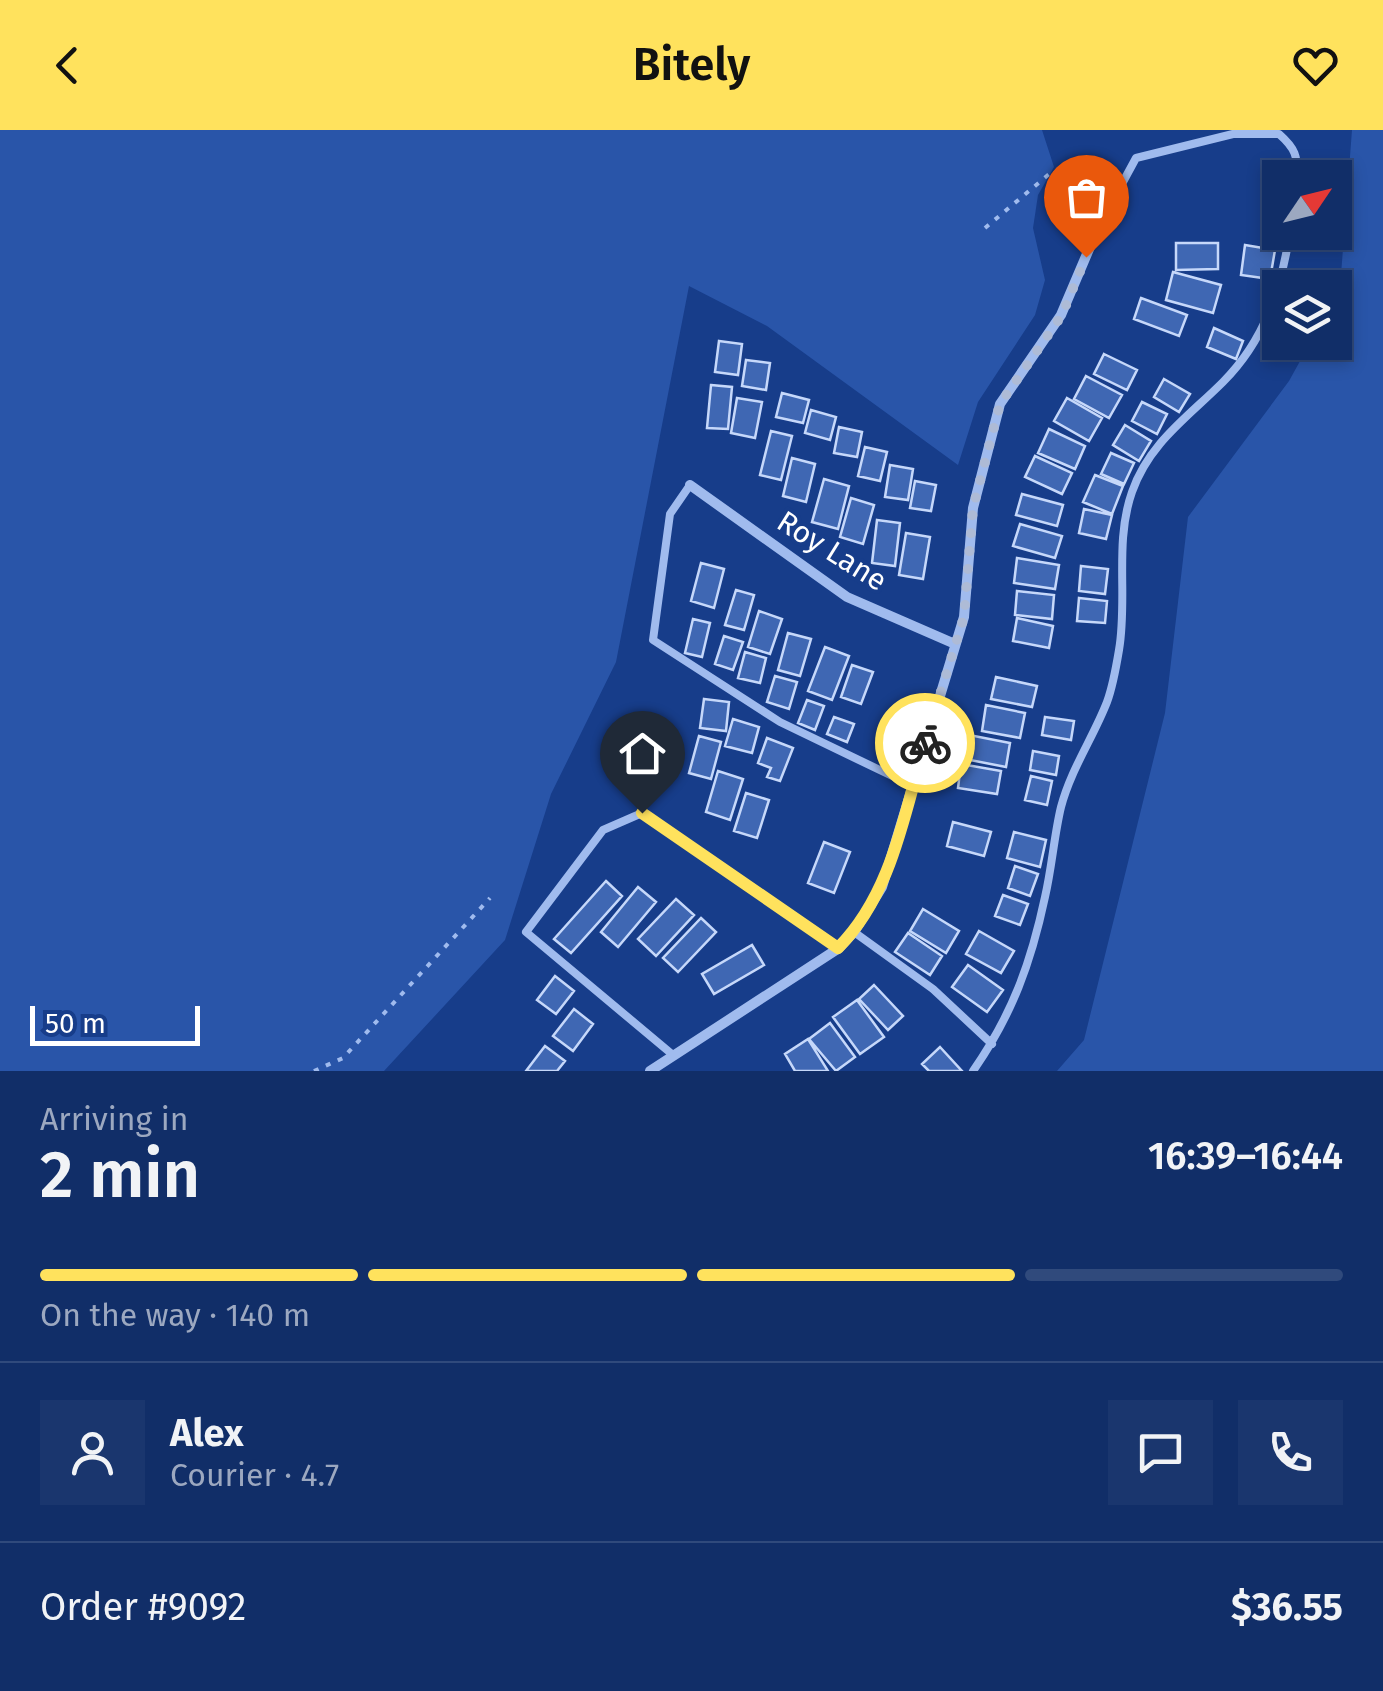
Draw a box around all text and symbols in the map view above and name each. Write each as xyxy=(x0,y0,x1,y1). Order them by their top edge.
icon: back xyxy=(40,38,95,93)
text: Bitely xyxy=(633,38,750,92)
icon: heart xyxy=(1288,38,1343,93)
pin xyxy=(1044,155,1129,258)
north arrow xyxy=(1262,160,1352,250)
map controls xyxy=(1262,160,1352,360)
icon: bag xyxy=(1059,170,1114,225)
button: layers xyxy=(1262,270,1352,360)
street label: Roy Lane xyxy=(770,503,894,599)
courier xyxy=(875,693,975,793)
pin xyxy=(600,711,685,814)
icon: bike xyxy=(898,716,953,771)
icon: home xyxy=(615,726,670,781)
scale bar xyxy=(30,1001,200,1046)
text: 50 m xyxy=(45,1007,106,1040)
text: Arriving in xyxy=(40,1100,188,1138)
text: 16:39–16:44 xyxy=(1148,1133,1343,1179)
text: 2 min xyxy=(40,1136,200,1214)
text: On the way · 140 m xyxy=(40,1296,310,1334)
button: person xyxy=(40,1400,145,1505)
button: chat xyxy=(1108,1400,1213,1505)
button: phone xyxy=(1238,1400,1343,1505)
text: Alex xyxy=(170,1410,243,1456)
text: Courier · 4.7 xyxy=(170,1456,339,1494)
text: Order #9092 xyxy=(40,1584,246,1630)
text: $36.55 xyxy=(1231,1584,1343,1630)

